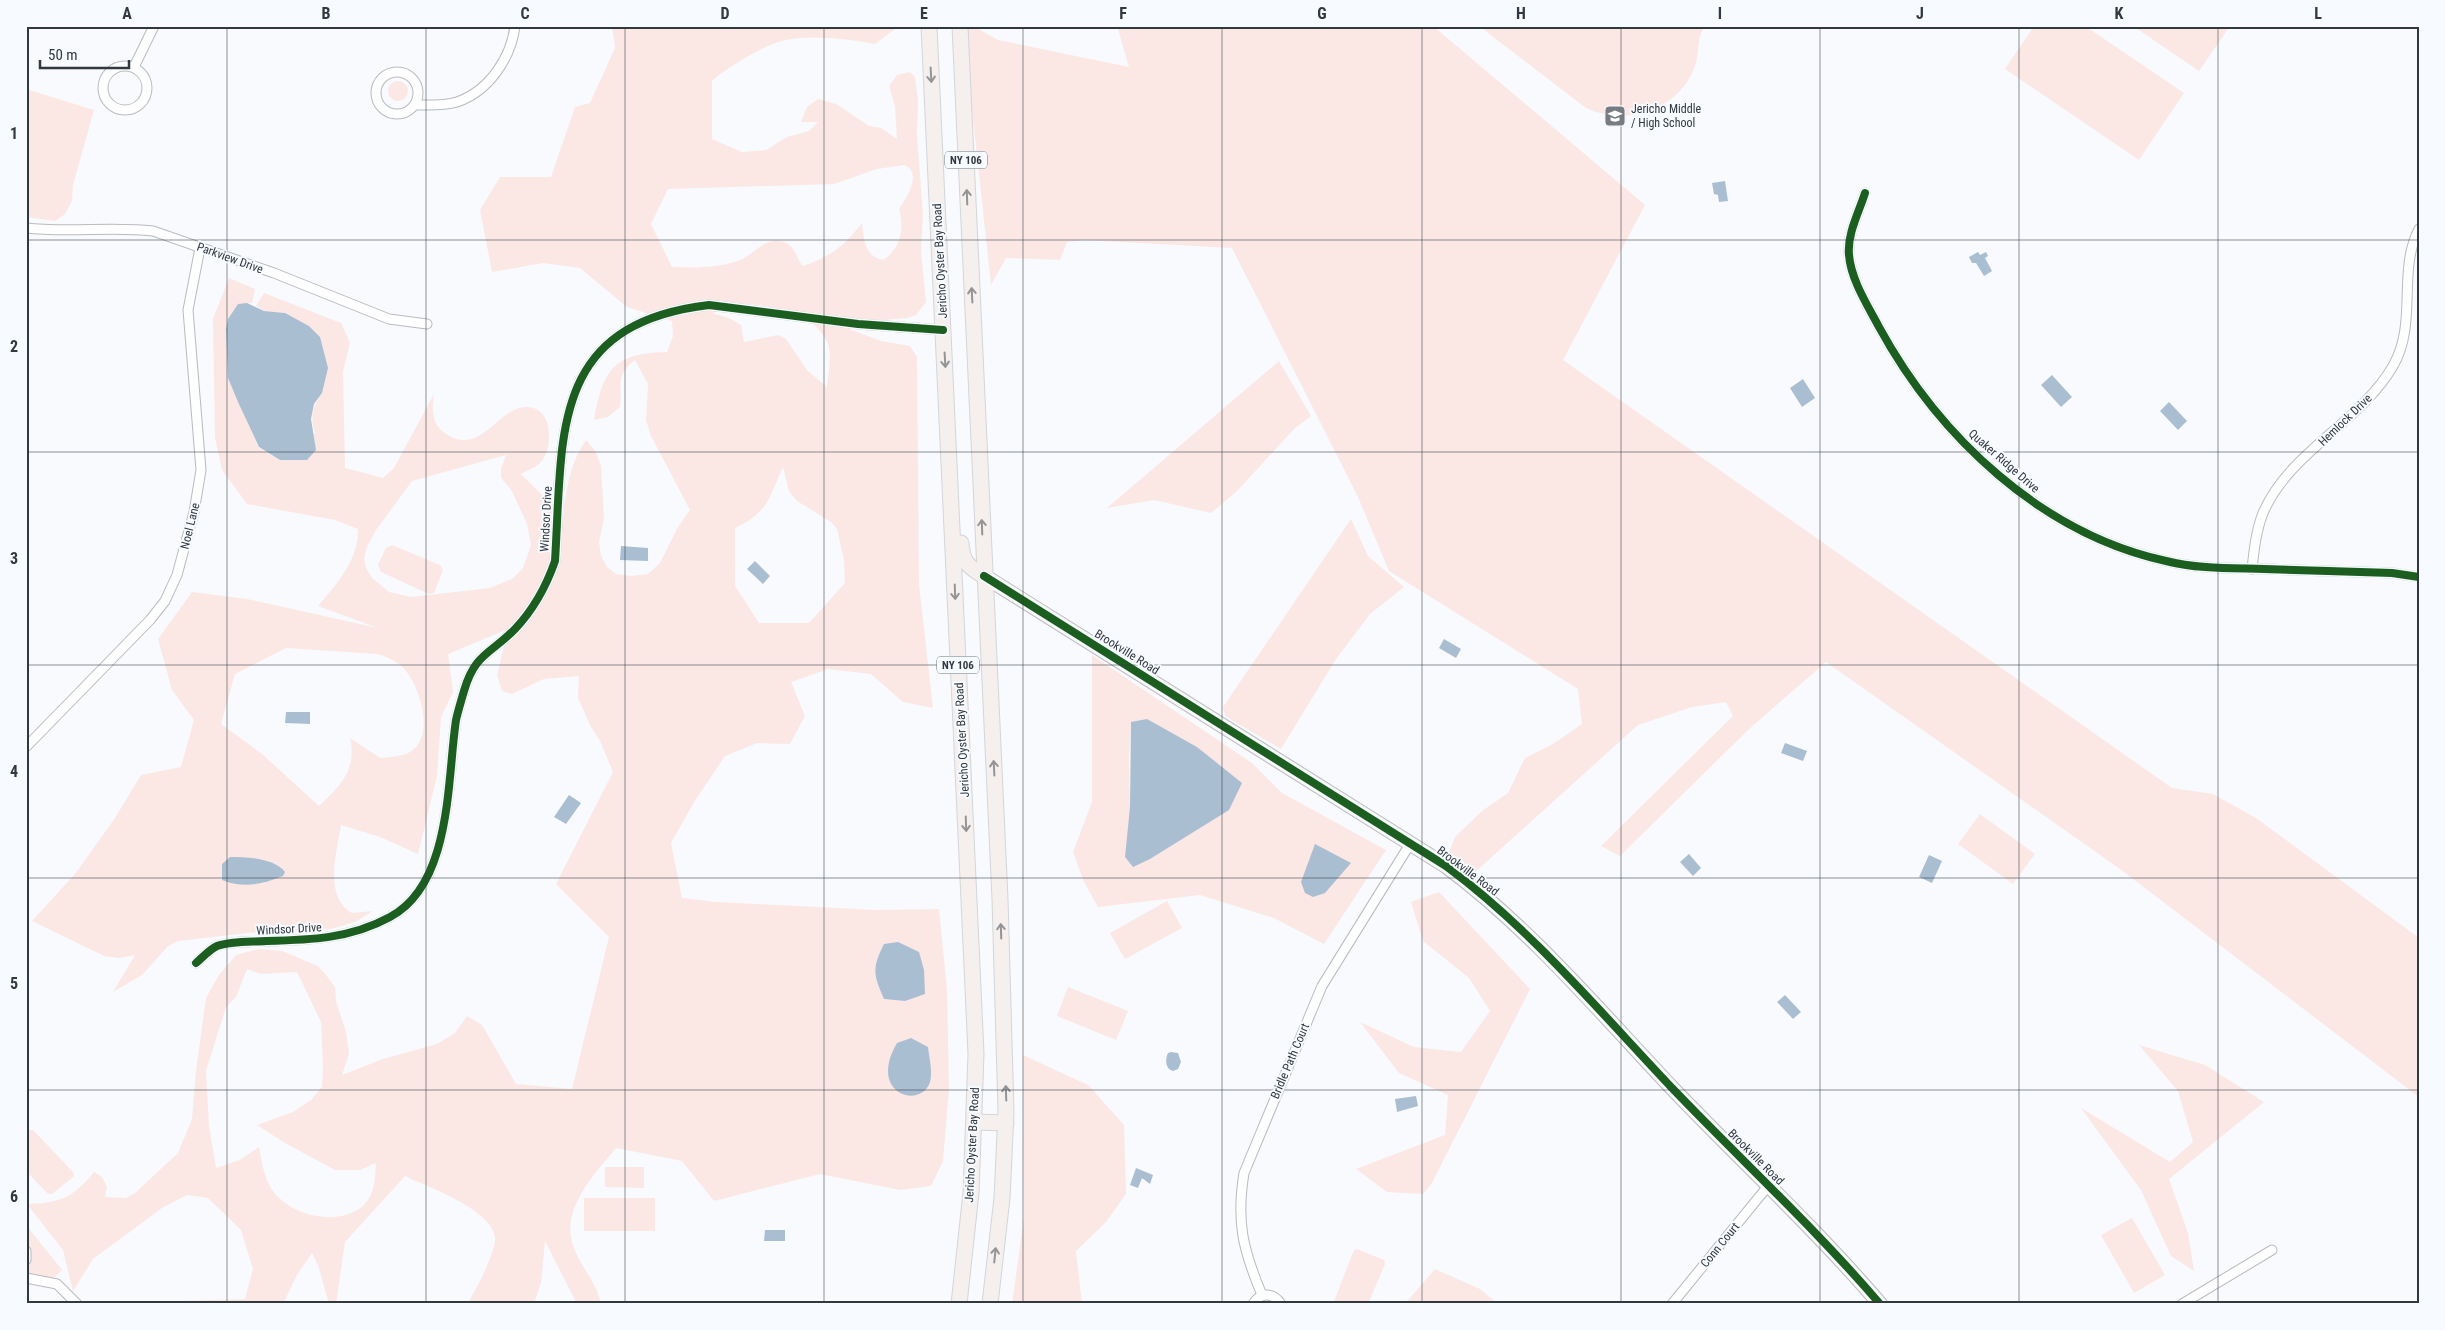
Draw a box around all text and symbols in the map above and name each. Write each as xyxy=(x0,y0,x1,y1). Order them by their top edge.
text: A xyxy=(122,4,132,23)
text: B xyxy=(322,4,331,23)
text: C xyxy=(520,4,530,23)
text: D xyxy=(720,4,730,23)
text: E xyxy=(920,4,928,23)
text: F xyxy=(1119,4,1127,23)
text: G xyxy=(1317,4,1327,23)
text: H xyxy=(1516,4,1526,23)
text: I xyxy=(1718,4,1722,23)
text: J xyxy=(1916,4,1924,23)
text: K xyxy=(2115,4,2124,23)
text: L xyxy=(2314,4,2322,23)
scale bar xyxy=(40,38,129,70)
text: 50 m xyxy=(48,46,78,64)
one-way arrow xyxy=(927,67,936,83)
place label: Jericho Middle / High School xyxy=(1631,102,1701,130)
school or university icon: Jericho Middle / High School xyxy=(1603,104,1627,128)
text: 1 xyxy=(10,124,18,143)
road number: NY 106 xyxy=(945,152,987,168)
one-way arrow xyxy=(963,190,972,206)
street label: Jericho Oyster Bay Road xyxy=(930,203,950,319)
street label: Parkview Drive xyxy=(195,240,265,277)
one-way arrow xyxy=(967,287,976,303)
text: 2 xyxy=(10,337,18,356)
one-way arrow xyxy=(940,351,949,367)
street label: Hemlock Drive xyxy=(2315,391,2375,449)
street label: Quaker Ridge Drive xyxy=(1966,426,2043,496)
street label: Windsor Drive xyxy=(537,486,555,552)
street label: Noel Lane xyxy=(177,501,203,551)
one-way arrow xyxy=(977,520,986,536)
text: 3 xyxy=(10,549,18,568)
one-way arrow xyxy=(951,584,960,600)
street label: Brookville Road xyxy=(1092,627,1162,677)
road number: NY 106 xyxy=(937,656,979,674)
street label: Jericho Oyster Bay Road xyxy=(952,682,972,798)
one-way arrow xyxy=(989,761,999,777)
text: 4 xyxy=(10,762,18,781)
one-way arrow xyxy=(962,816,971,832)
street label: Brookville Road xyxy=(1434,843,1502,899)
street label: Windsor Drive xyxy=(256,920,322,938)
one-way arrow xyxy=(996,923,1005,939)
text: 5 xyxy=(10,974,18,993)
street label: Bridle Path Court xyxy=(1268,1021,1312,1101)
one-way arrow xyxy=(1001,1086,1010,1102)
street label: Jericho Oyster Bay Road xyxy=(962,1087,982,1203)
street label: Brookville Road xyxy=(1725,1126,1787,1188)
text: 6 xyxy=(10,1187,18,1206)
street label: Conn Court xyxy=(1698,1220,1743,1270)
one-way arrow xyxy=(990,1248,1000,1264)

